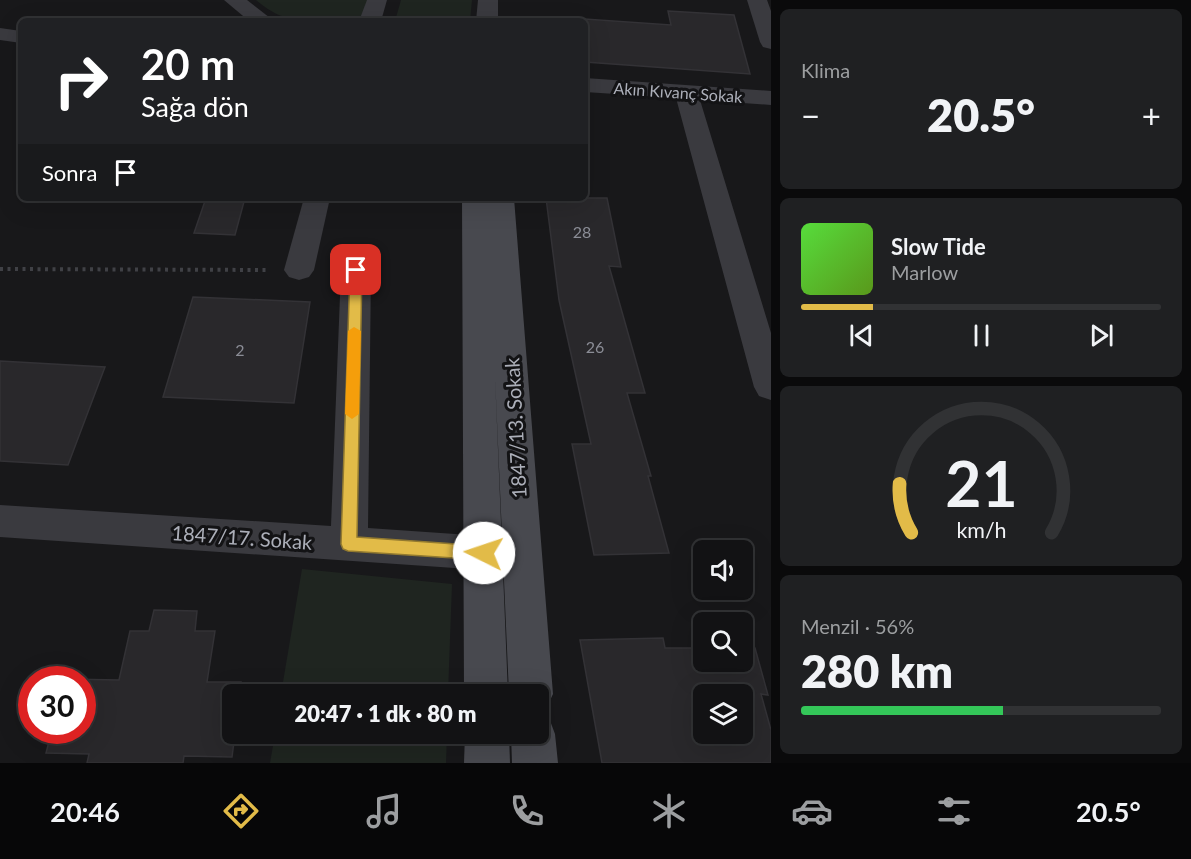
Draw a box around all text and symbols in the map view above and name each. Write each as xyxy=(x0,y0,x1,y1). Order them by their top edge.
text: 20 m xyxy=(141,39,235,89)
icon: right xyxy=(42,42,120,120)
text: Klima xyxy=(801,58,850,82)
street label: Akın Kıvanç Sokak xyxy=(613,78,744,106)
text: 20.5° xyxy=(927,88,1035,142)
text: Sağa dön xyxy=(141,90,249,123)
text: − xyxy=(801,95,820,135)
text: + xyxy=(1142,95,1161,135)
icon: arrive xyxy=(109,156,142,189)
text: Sonra xyxy=(42,159,97,186)
house number: 28 xyxy=(573,222,591,241)
text: Slow Tide xyxy=(891,233,986,260)
pin xyxy=(330,244,381,295)
icon: arrive xyxy=(339,253,372,286)
text: Marlow xyxy=(891,260,958,284)
icon: previous xyxy=(845,319,878,352)
icon: pause xyxy=(965,319,998,352)
icon: next xyxy=(1085,319,1118,352)
house number: 26 xyxy=(586,337,604,356)
house number: 2 xyxy=(235,340,245,359)
street label: 1847/13. Sokak xyxy=(499,356,531,499)
text: 21 xyxy=(945,445,1017,520)
text: km/h xyxy=(956,517,1006,543)
street label: 1847/17. Sokak xyxy=(171,520,314,554)
position arrow xyxy=(452,521,516,585)
map controls xyxy=(693,540,753,744)
button: sound xyxy=(693,540,753,600)
button: search xyxy=(693,612,753,672)
text: Menzil · 56% xyxy=(801,614,914,638)
text: 280 km xyxy=(801,644,953,698)
speed limit sign: 30 xyxy=(18,666,96,744)
button: layers xyxy=(693,684,753,744)
text: 20:47 · 1 dk · 80 m xyxy=(295,700,476,727)
icon: directions xyxy=(220,790,262,832)
icon: music xyxy=(363,790,405,832)
icon: phone xyxy=(506,790,548,832)
icon: climate xyxy=(648,790,690,832)
icon: car xyxy=(791,790,833,832)
icon: filters xyxy=(933,790,975,832)
text: 20:46 xyxy=(50,795,120,828)
text: 20.5° xyxy=(1076,795,1141,828)

